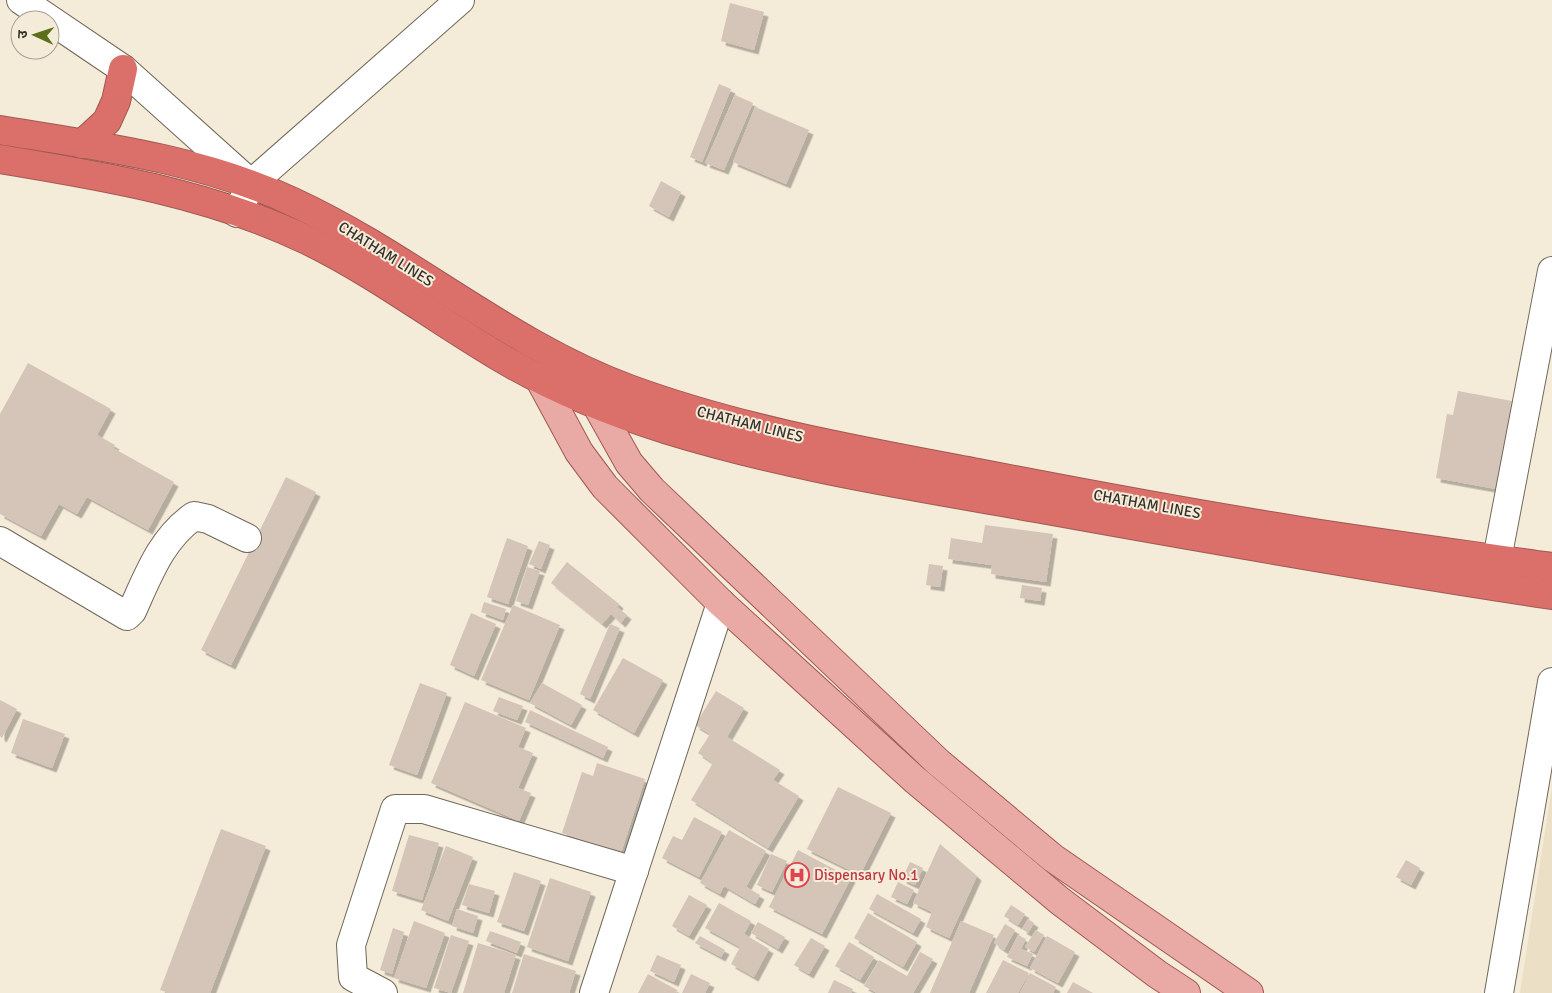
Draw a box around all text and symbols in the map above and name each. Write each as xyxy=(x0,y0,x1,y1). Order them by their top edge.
north arrow xyxy=(10,10,60,60)
text: उ xyxy=(14,29,31,39)
street label: CHATHAM LINES xyxy=(335,218,437,290)
street label: CHATHAM LINES xyxy=(695,402,805,446)
street label: CHATHAM LINES xyxy=(1092,486,1202,522)
hospital icon: Dispensary No.1 xyxy=(784,862,810,888)
place label: Dispensary No.1 xyxy=(814,866,918,884)

